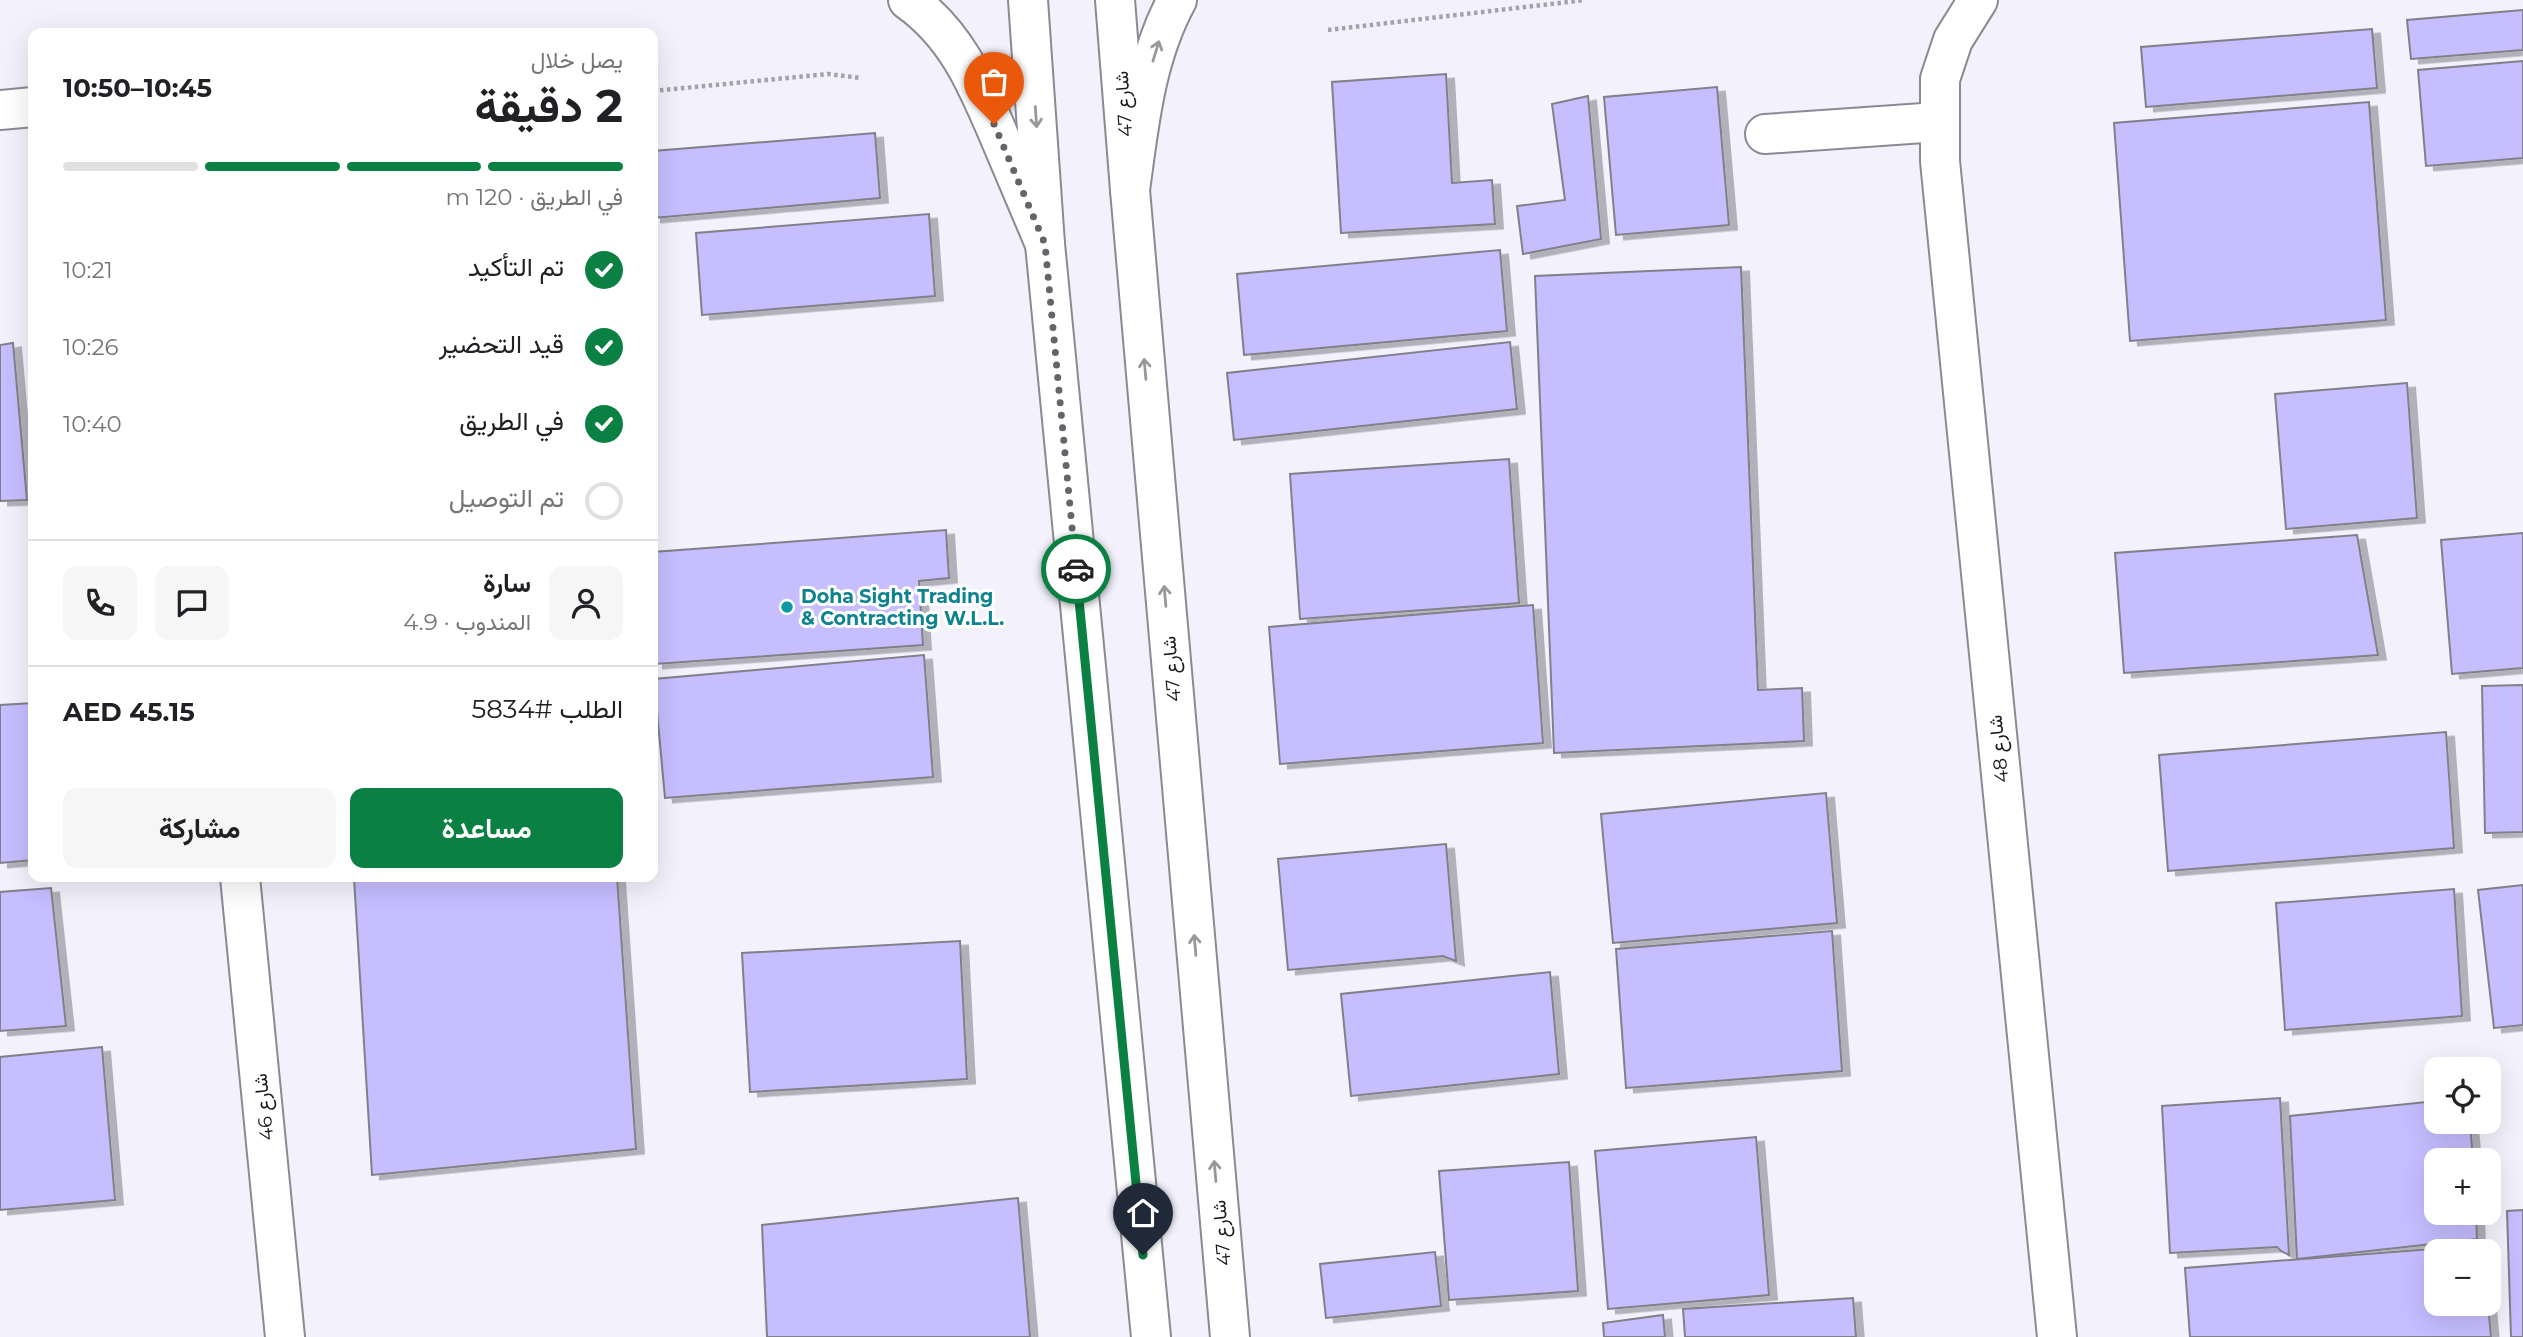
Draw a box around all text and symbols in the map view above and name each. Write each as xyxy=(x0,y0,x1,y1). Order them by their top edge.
one-way arrow xyxy=(1150,41,1163,63)
text: يصل خلال xyxy=(531,46,623,74)
pin xyxy=(964,52,1024,124)
icon: bag xyxy=(975,63,1013,101)
street label: شارع 47 xyxy=(1110,70,1138,138)
text: 10:45–10:50 xyxy=(63,72,212,104)
text: 2 دقيقة xyxy=(474,77,623,134)
one-way arrow xyxy=(1030,105,1043,128)
text: في الطريق · 120 m xyxy=(445,183,623,211)
text: تم التأكيد xyxy=(468,251,564,283)
icon: check xyxy=(585,251,623,289)
text: 10:21 xyxy=(63,256,113,284)
text: قيد التحضير xyxy=(439,328,564,360)
icon: check xyxy=(585,328,623,366)
text: 10:26 xyxy=(63,333,118,361)
one-way arrow xyxy=(1138,359,1151,381)
text: في الطريق xyxy=(459,405,564,437)
icon: check xyxy=(585,405,623,443)
text: 10:40 xyxy=(63,410,122,438)
text: تم التوصيل xyxy=(449,482,564,514)
courier xyxy=(1041,534,1111,604)
icon: car xyxy=(1057,550,1095,588)
button: phone xyxy=(63,566,137,640)
button: chat xyxy=(155,566,229,640)
button: person xyxy=(549,566,623,640)
text: سارة xyxy=(483,567,531,599)
place label: Doha Sight Trading & Contracting W.L.L. xyxy=(801,585,1004,630)
one-way arrow xyxy=(1158,585,1171,608)
marker: Doha Sight Trading & Contracting W.L.L. xyxy=(779,599,795,615)
text: المندوب · 4.9 xyxy=(403,608,531,636)
street label: شارع 47 xyxy=(1157,635,1187,703)
text: الطلب #5834 xyxy=(471,693,623,725)
text: AED 45.15 xyxy=(63,696,195,728)
street label: شارع 48 xyxy=(1984,714,2014,784)
button: مشاركة xyxy=(63,788,336,868)
button: مساعدة xyxy=(350,788,623,868)
one-way arrow xyxy=(1188,934,1201,957)
map controls xyxy=(2424,1057,2501,1316)
button: locate xyxy=(2424,1057,2501,1134)
street label: شارع 46 xyxy=(249,1072,279,1142)
button: + xyxy=(2424,1148,2501,1225)
one-way arrow xyxy=(1208,1161,1221,1183)
pin xyxy=(1113,1183,1173,1255)
icon: home xyxy=(1124,1194,1162,1232)
street label: شارع 47 xyxy=(1207,1199,1237,1267)
button: − xyxy=(2424,1239,2501,1316)

